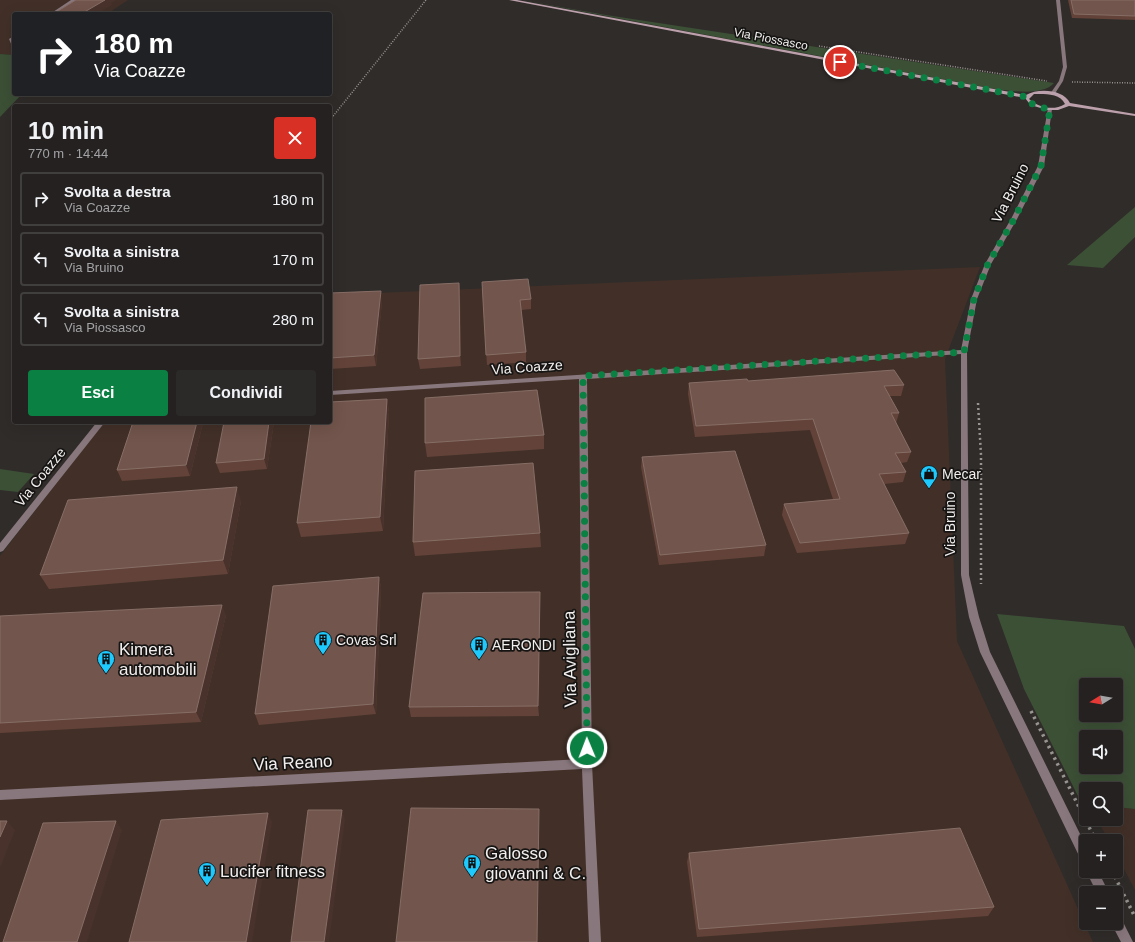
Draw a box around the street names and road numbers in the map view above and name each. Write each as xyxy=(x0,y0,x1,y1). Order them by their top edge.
street label: Via Piossasco xyxy=(733,25,810,53)
street label: Via Bruino xyxy=(988,161,1032,225)
street label: Via Coazze xyxy=(491,357,563,377)
street label: Via Coazze xyxy=(11,444,69,510)
street label: Via Bruino xyxy=(942,492,958,556)
street label: Via Avigliana xyxy=(560,610,580,708)
street label: Via Reano xyxy=(253,751,333,775)

